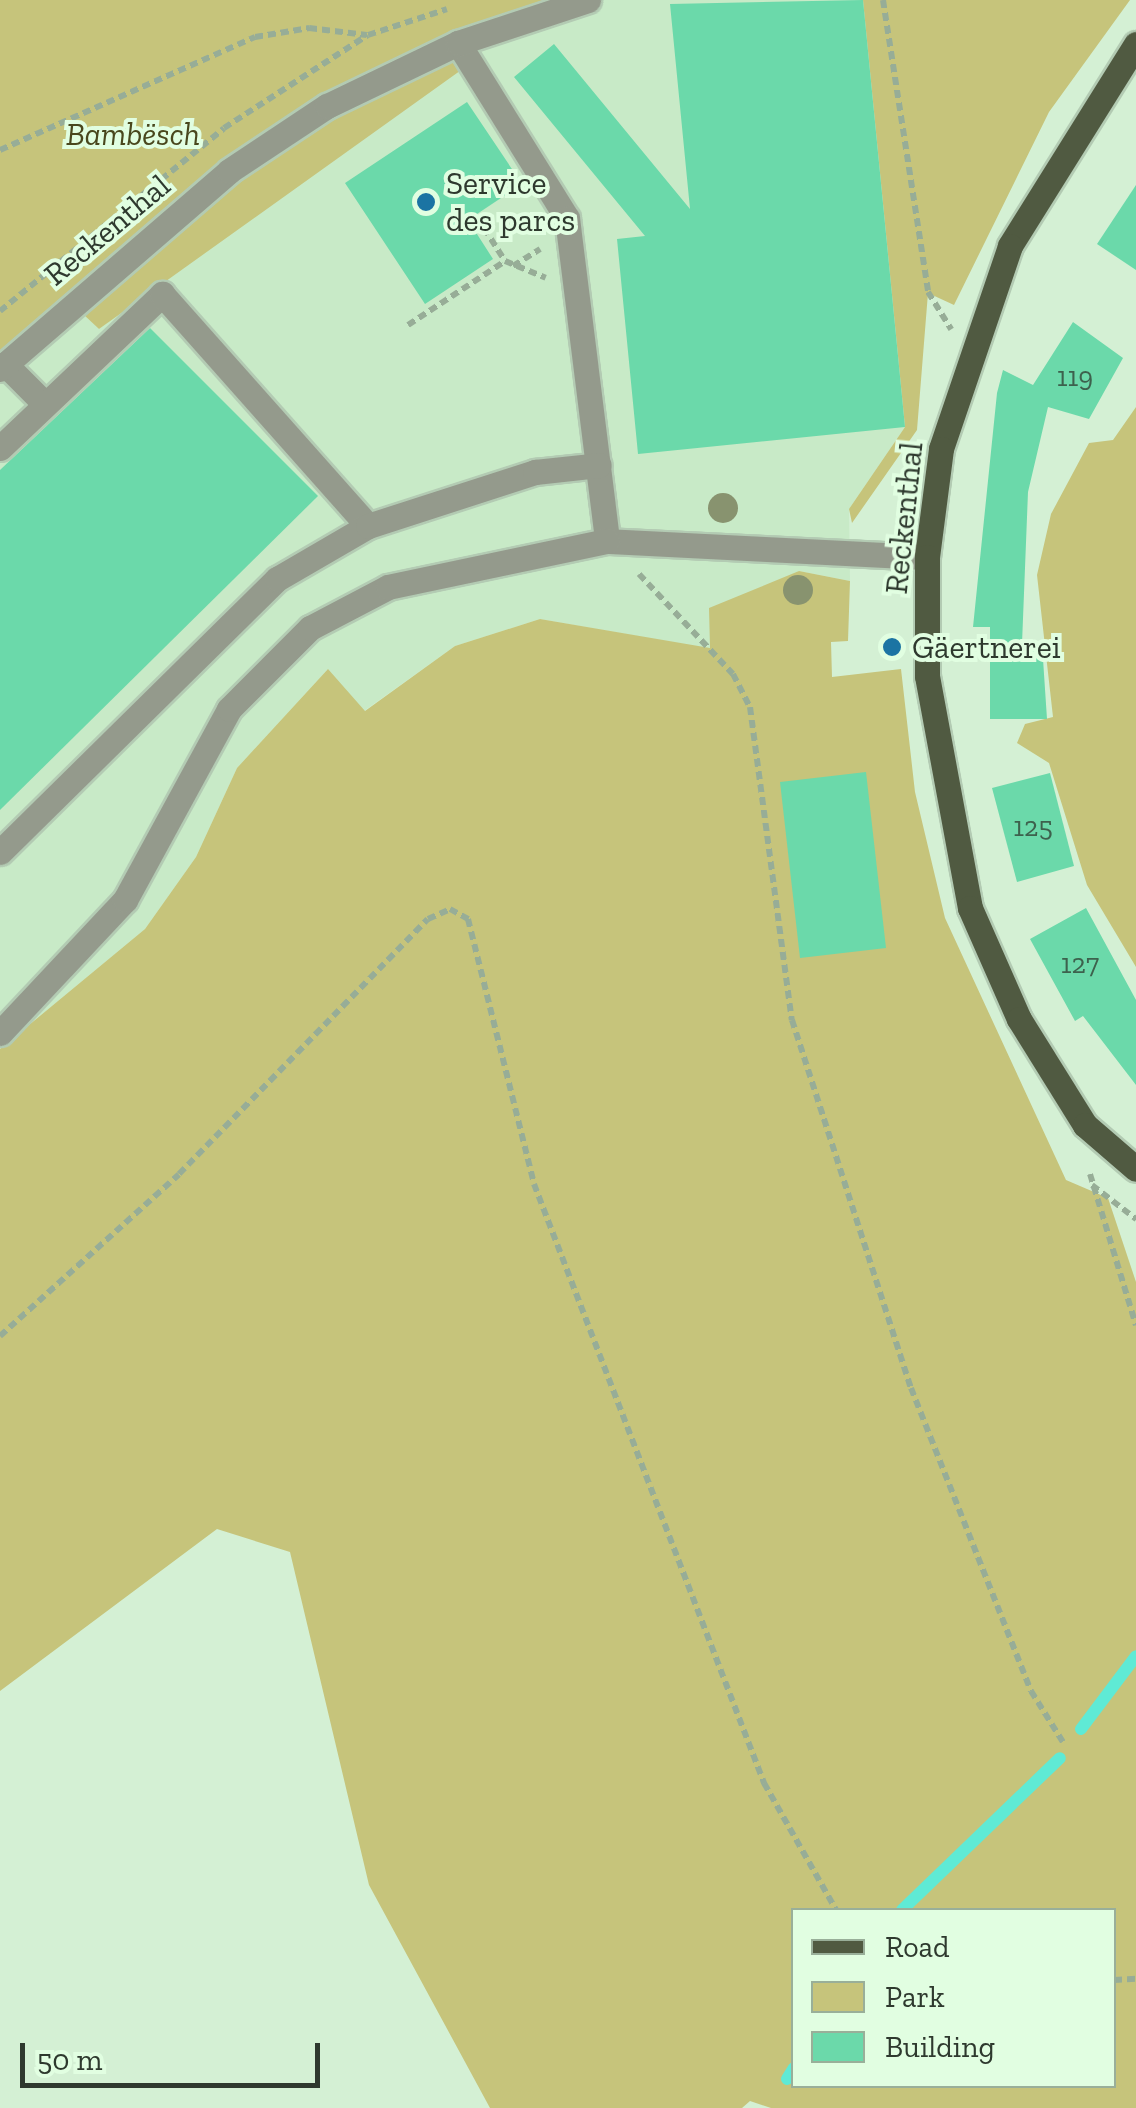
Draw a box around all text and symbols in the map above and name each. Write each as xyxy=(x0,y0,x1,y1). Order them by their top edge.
park label: Bambësch xyxy=(66,115,200,153)
place label: Service des parcs xyxy=(446,165,575,240)
street label: Reckenthal xyxy=(36,166,178,294)
marker: Service des parcs xyxy=(415,191,437,213)
house number: 119 xyxy=(1057,360,1093,394)
street label: Reckenthal xyxy=(877,440,931,596)
place label: Gäertnerei xyxy=(912,628,1061,666)
marker: Gäertnerei xyxy=(881,636,903,658)
house number: 125 xyxy=(1013,810,1053,844)
house number: 127 xyxy=(1061,947,1099,981)
legend xyxy=(791,1908,1116,2088)
text: Road xyxy=(885,1929,950,1965)
text: Park xyxy=(885,1979,945,2015)
scale bar xyxy=(25,2023,325,2085)
text: Building xyxy=(885,2029,995,2065)
text: 50 m xyxy=(37,2042,102,2078)

